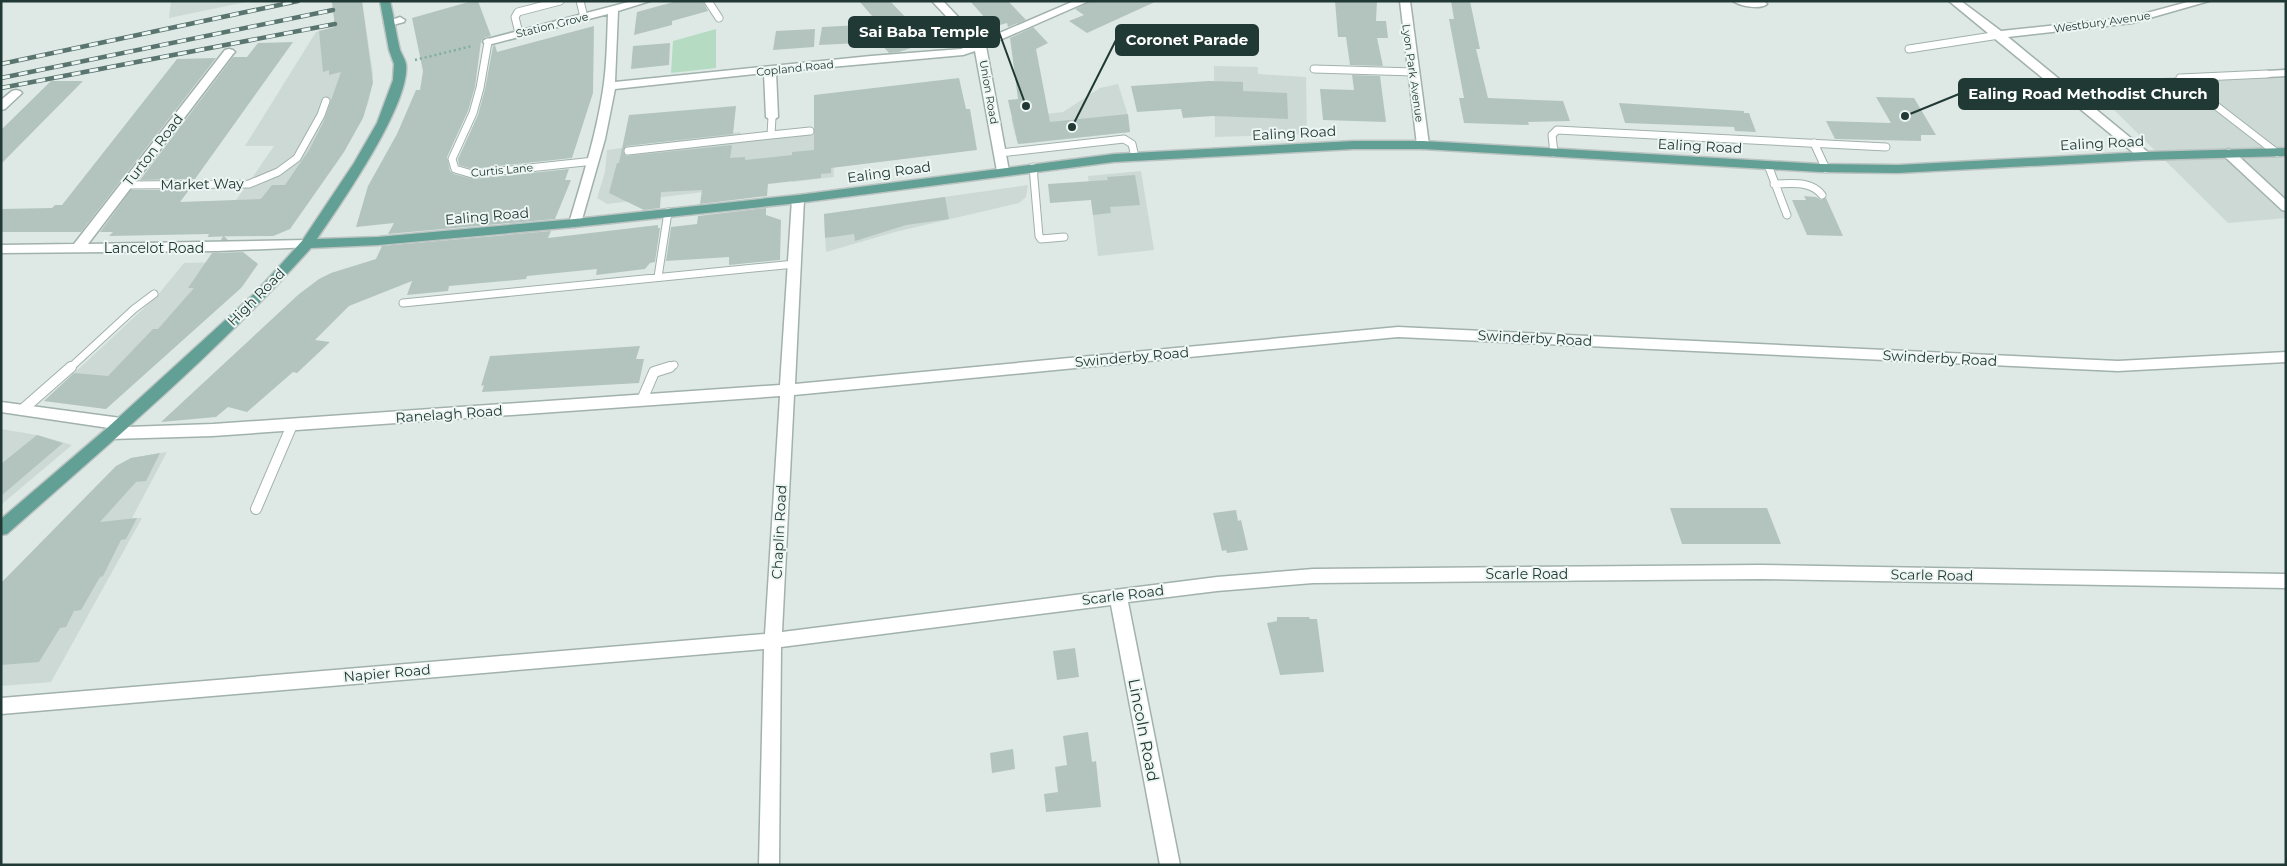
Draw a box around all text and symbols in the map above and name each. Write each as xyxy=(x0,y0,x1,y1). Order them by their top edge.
street label: Westbury Avenue xyxy=(2053,8,2152,36)
street label: Station Grove xyxy=(514,9,590,41)
callout: Sai Baba Temple xyxy=(849,17,999,47)
text: Sai Baba Temple xyxy=(859,22,989,41)
street label: Lyon Park Avenue xyxy=(1399,23,1427,123)
callout: Coronet Parade xyxy=(1116,25,1258,55)
text: Coronet Parade xyxy=(1126,30,1248,49)
street label: Copland Road xyxy=(756,57,834,79)
street label: Union Road xyxy=(976,59,1002,125)
callout: Ealing Road Methodist Church xyxy=(1959,79,2218,109)
text: Ealing Road Methodist Church xyxy=(1968,84,2208,103)
street label: Turton Road xyxy=(119,110,187,190)
street label: Ealing Road xyxy=(1251,122,1337,144)
street label: Ealing Road xyxy=(2059,132,2145,154)
street label: Ealing Road xyxy=(1657,135,1743,157)
street label: Ealing Road xyxy=(846,157,932,187)
street label: Curtis Lane xyxy=(470,160,534,180)
street label: Market Way xyxy=(160,174,244,194)
street label: Ealing Road xyxy=(444,203,530,229)
street label: Lancelot Road xyxy=(104,239,204,257)
street label: High Road xyxy=(223,264,289,330)
street label: Swinderby Road xyxy=(1477,326,1593,350)
street label: Swinderby Road xyxy=(1074,343,1190,371)
street label: Swinderby Road xyxy=(1882,346,1998,370)
street label: Ranelagh Road xyxy=(395,401,503,427)
street label: Chaplin Road xyxy=(768,484,790,580)
street label: Scarle Road xyxy=(1486,565,1568,583)
street label: Scarle Road xyxy=(1890,565,1974,585)
street label: Scarle Road xyxy=(1081,581,1165,609)
street label: Napier Road xyxy=(343,660,431,686)
street label: Lincoln Road xyxy=(1124,677,1163,783)

